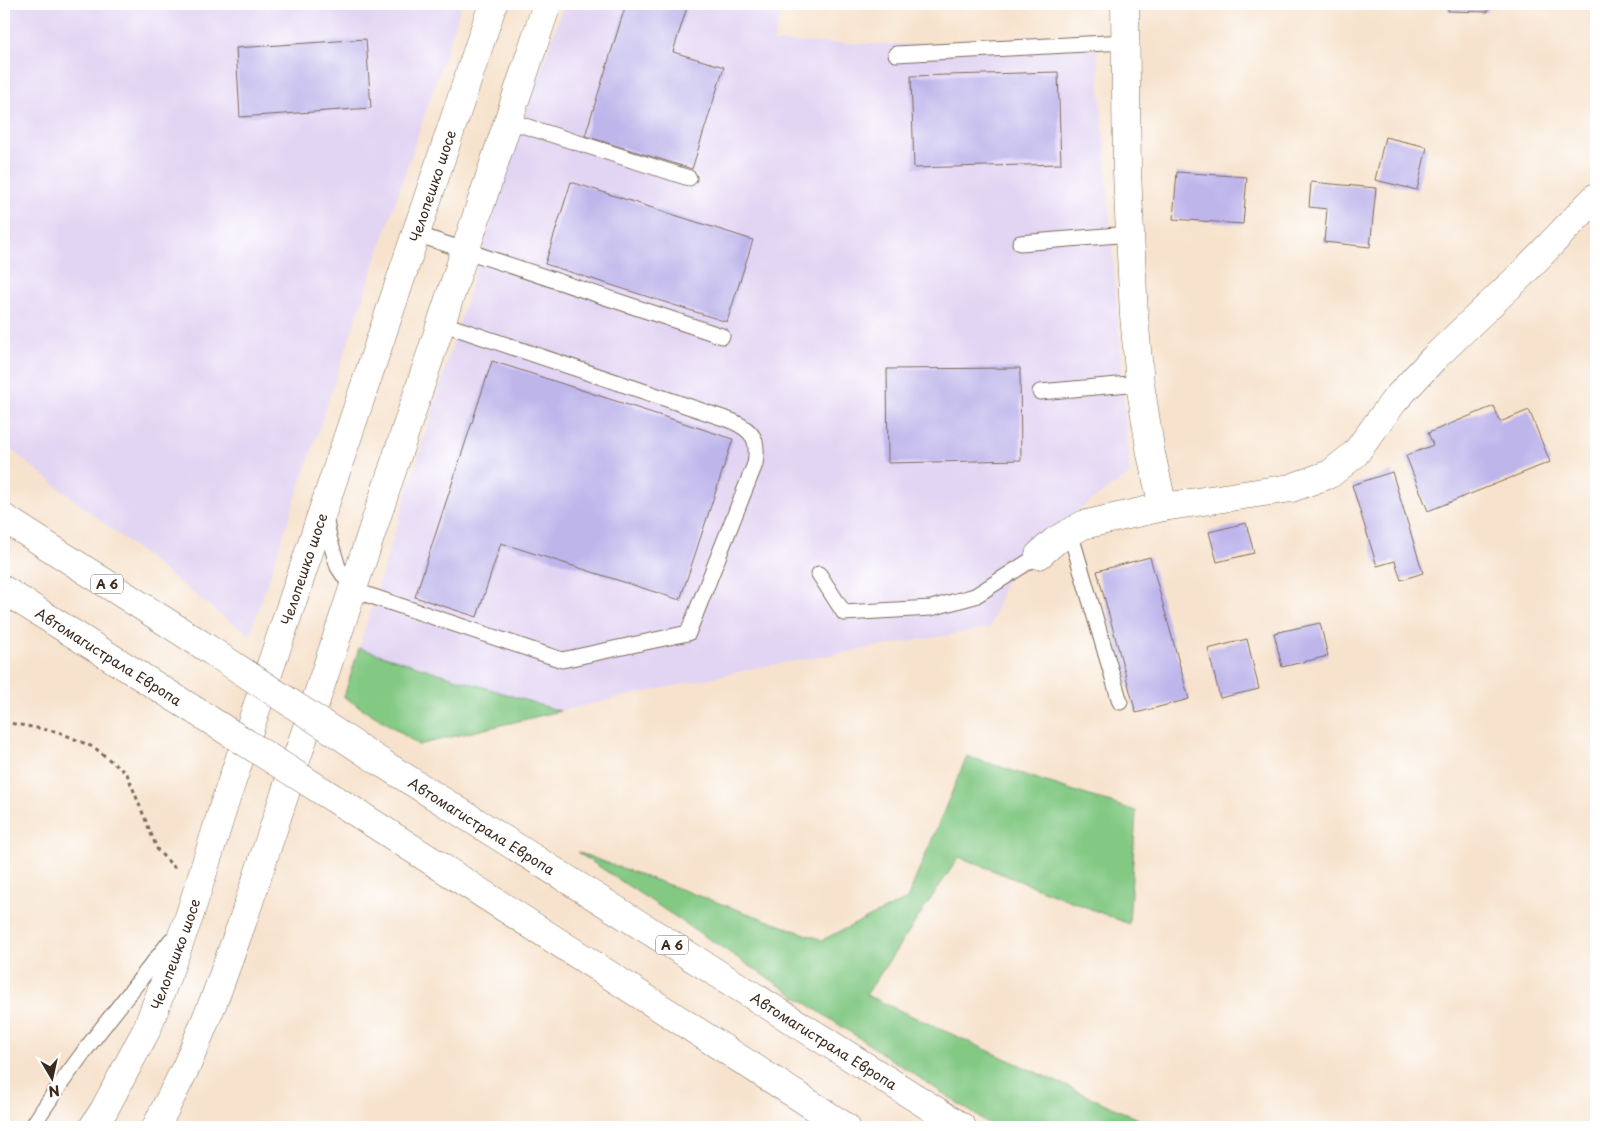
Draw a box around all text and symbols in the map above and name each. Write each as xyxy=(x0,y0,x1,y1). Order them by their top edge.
street label: Челопешко шосе xyxy=(403,127,461,245)
street label: Челопешко шосе xyxy=(275,510,332,628)
road number: A 6 xyxy=(91,574,123,594)
street label: Автомагистрала Европа xyxy=(32,602,187,711)
street label: Автомагистрала Европа xyxy=(405,772,560,880)
street label: Челопешко шосе xyxy=(145,895,205,1013)
road number: A 6 xyxy=(656,936,688,954)
street label: Автомагистрала Европа xyxy=(747,987,902,1095)
north arrow xyxy=(28,1054,78,1104)
text: N xyxy=(47,1080,61,1103)

